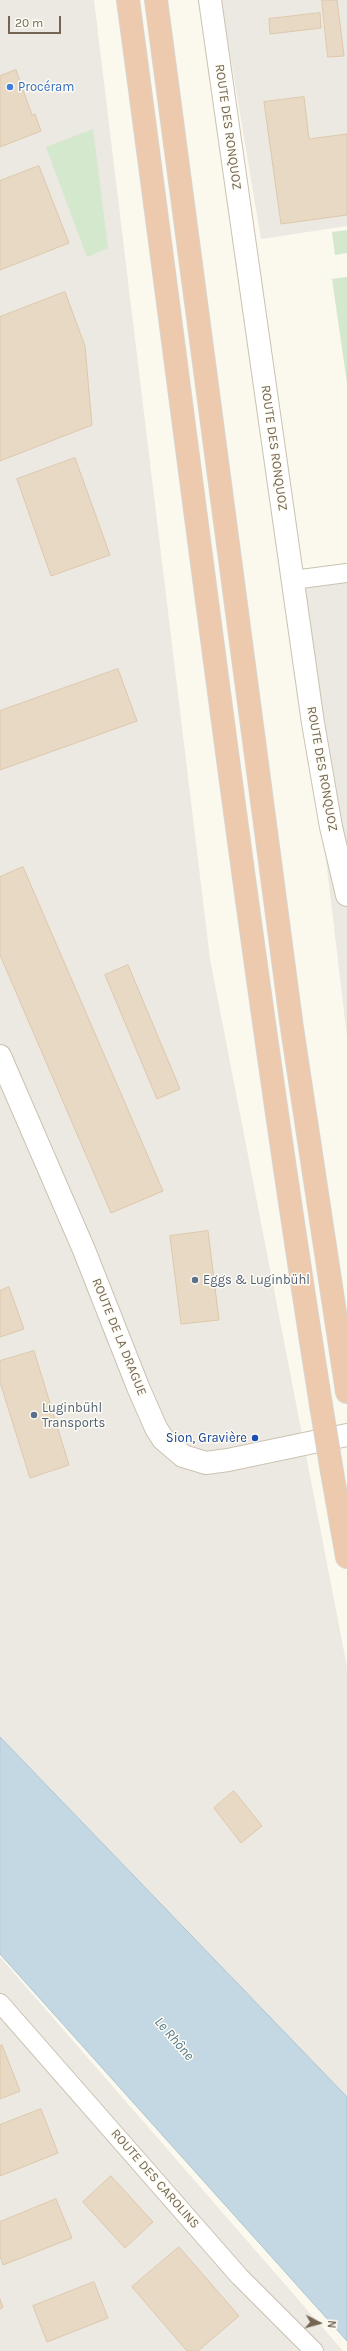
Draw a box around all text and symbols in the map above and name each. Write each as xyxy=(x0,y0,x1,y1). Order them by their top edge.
scale bar xyxy=(10,8,63,34)
text: 20 m xyxy=(15,16,43,30)
street label: ROUTE DES RONQUOZ xyxy=(211,63,245,191)
place label: Procéram xyxy=(18,79,74,95)
marker: Procéram xyxy=(5,82,15,92)
street label: ROUTE DES RONQUOZ xyxy=(257,384,291,512)
street label: ROUTE DES RONQUOZ xyxy=(303,705,341,833)
place label: Eggs & Luginbühl xyxy=(203,1272,310,1288)
marker: Eggs & Luginbühl xyxy=(190,1275,200,1285)
street label: ROUTE DE LA DRAGUE xyxy=(88,1276,150,1398)
place label: Luginbühl Transports xyxy=(42,1400,105,1431)
marker: Luginbühl Transports xyxy=(29,1410,39,1420)
place label: Sion, Gravière xyxy=(166,1430,247,1446)
marker: Sion, Gravière xyxy=(250,1433,260,1443)
water label: Le Rhône xyxy=(151,2014,197,2064)
street label: ROUTE DES CAROLINS xyxy=(108,2126,202,2232)
north arrow xyxy=(299,2303,339,2343)
text: N xyxy=(325,2320,338,2329)

